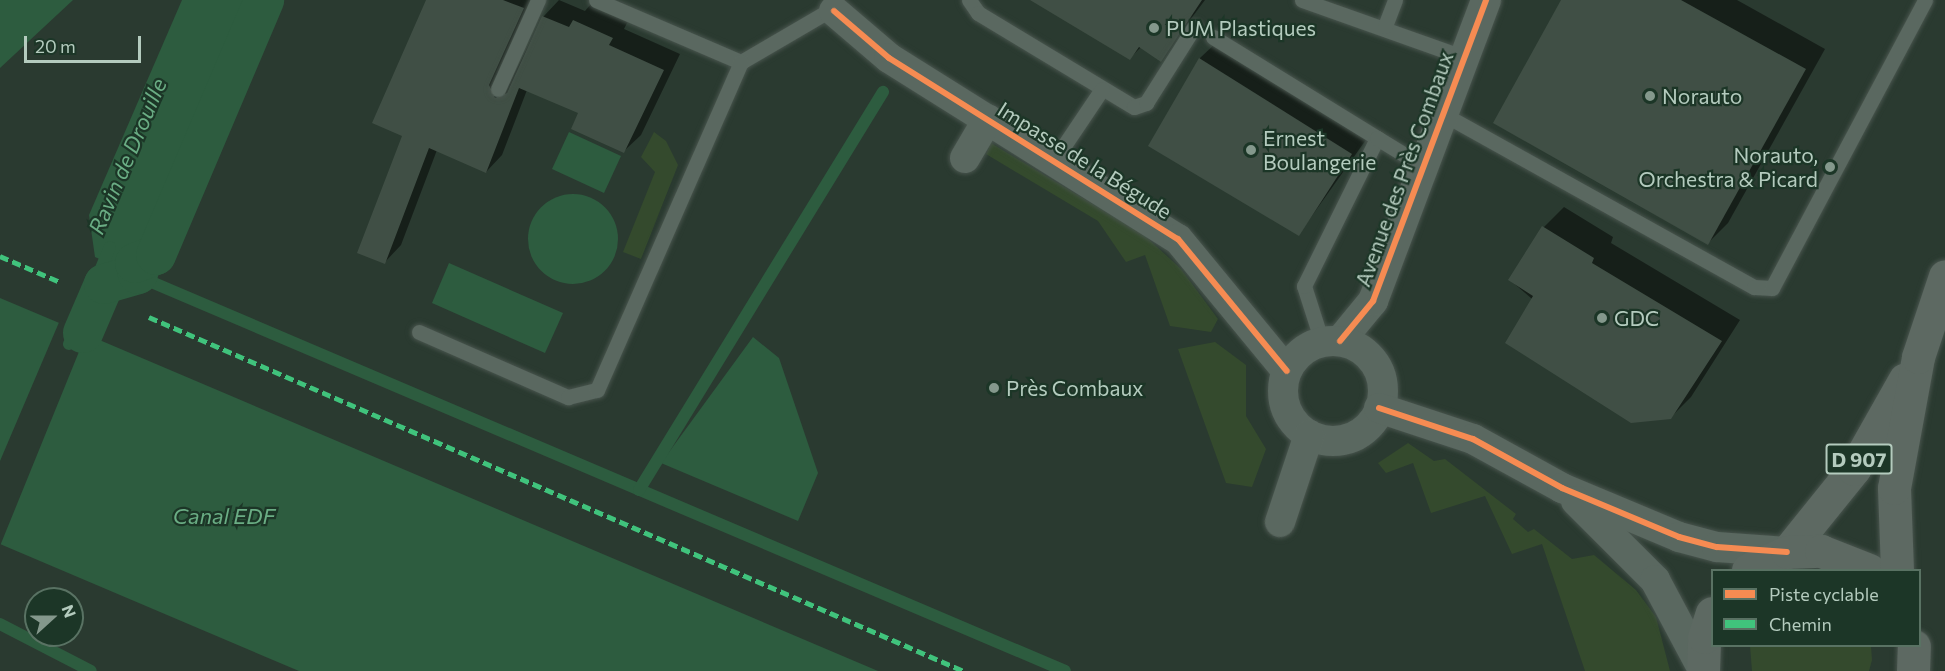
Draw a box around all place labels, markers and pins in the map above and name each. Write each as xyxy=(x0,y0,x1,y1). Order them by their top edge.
place label: PUM Plastiques xyxy=(1166,15,1316,41)
marker: PUM Plastiques xyxy=(1147,21,1161,35)
place label: Norauto xyxy=(1662,83,1742,109)
marker: Norauto xyxy=(1643,89,1657,103)
place label: Ernest Boulangerie xyxy=(1263,125,1376,175)
place label: Norauto, Orchestra & Picard xyxy=(1638,142,1818,192)
marker: Ernest Boulangerie xyxy=(1244,143,1258,157)
marker: Norauto, Orchestra & Picard xyxy=(1823,160,1837,174)
place label: GDC xyxy=(1614,305,1659,331)
marker: GDC xyxy=(1595,311,1609,325)
place label: Près Combaux xyxy=(1006,375,1143,401)
marker: Près Combaux xyxy=(987,381,1001,395)

